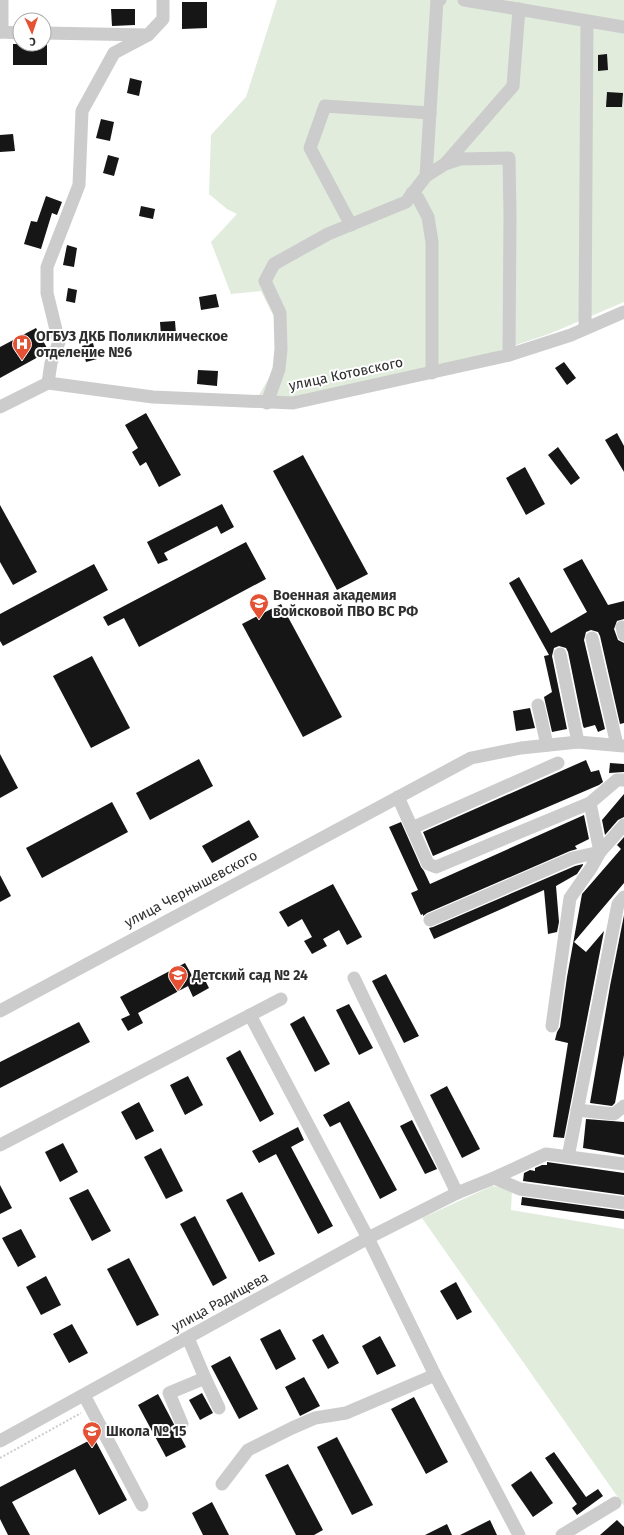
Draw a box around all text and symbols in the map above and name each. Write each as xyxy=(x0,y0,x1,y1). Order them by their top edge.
north arrow xyxy=(12,12,52,52)
text: С xyxy=(28,35,36,48)
place label: ОГБУЗ ДКБ Поликлиническое отделение №6 xyxy=(36,328,228,361)
hospital icon: ОГБУЗ ДКБ Поликлиническое отделение №6 xyxy=(11,333,33,361)
street label: улица Котовского xyxy=(287,354,405,394)
place label: Военная академия войсковой ПВО ВС РФ xyxy=(273,587,418,620)
school or university icon: Военная академия войсковой ПВО ВС РФ xyxy=(248,592,270,620)
street label: улица Чернышевского xyxy=(122,847,260,931)
school or university icon: Детский сад № 24 xyxy=(167,964,189,992)
place label: Детский сад № 24 xyxy=(191,967,308,984)
street label: улица Радищева xyxy=(169,1268,271,1336)
school or university icon: Школа № 15 xyxy=(81,1420,103,1448)
place label: Школа № 15 xyxy=(106,1423,187,1440)

